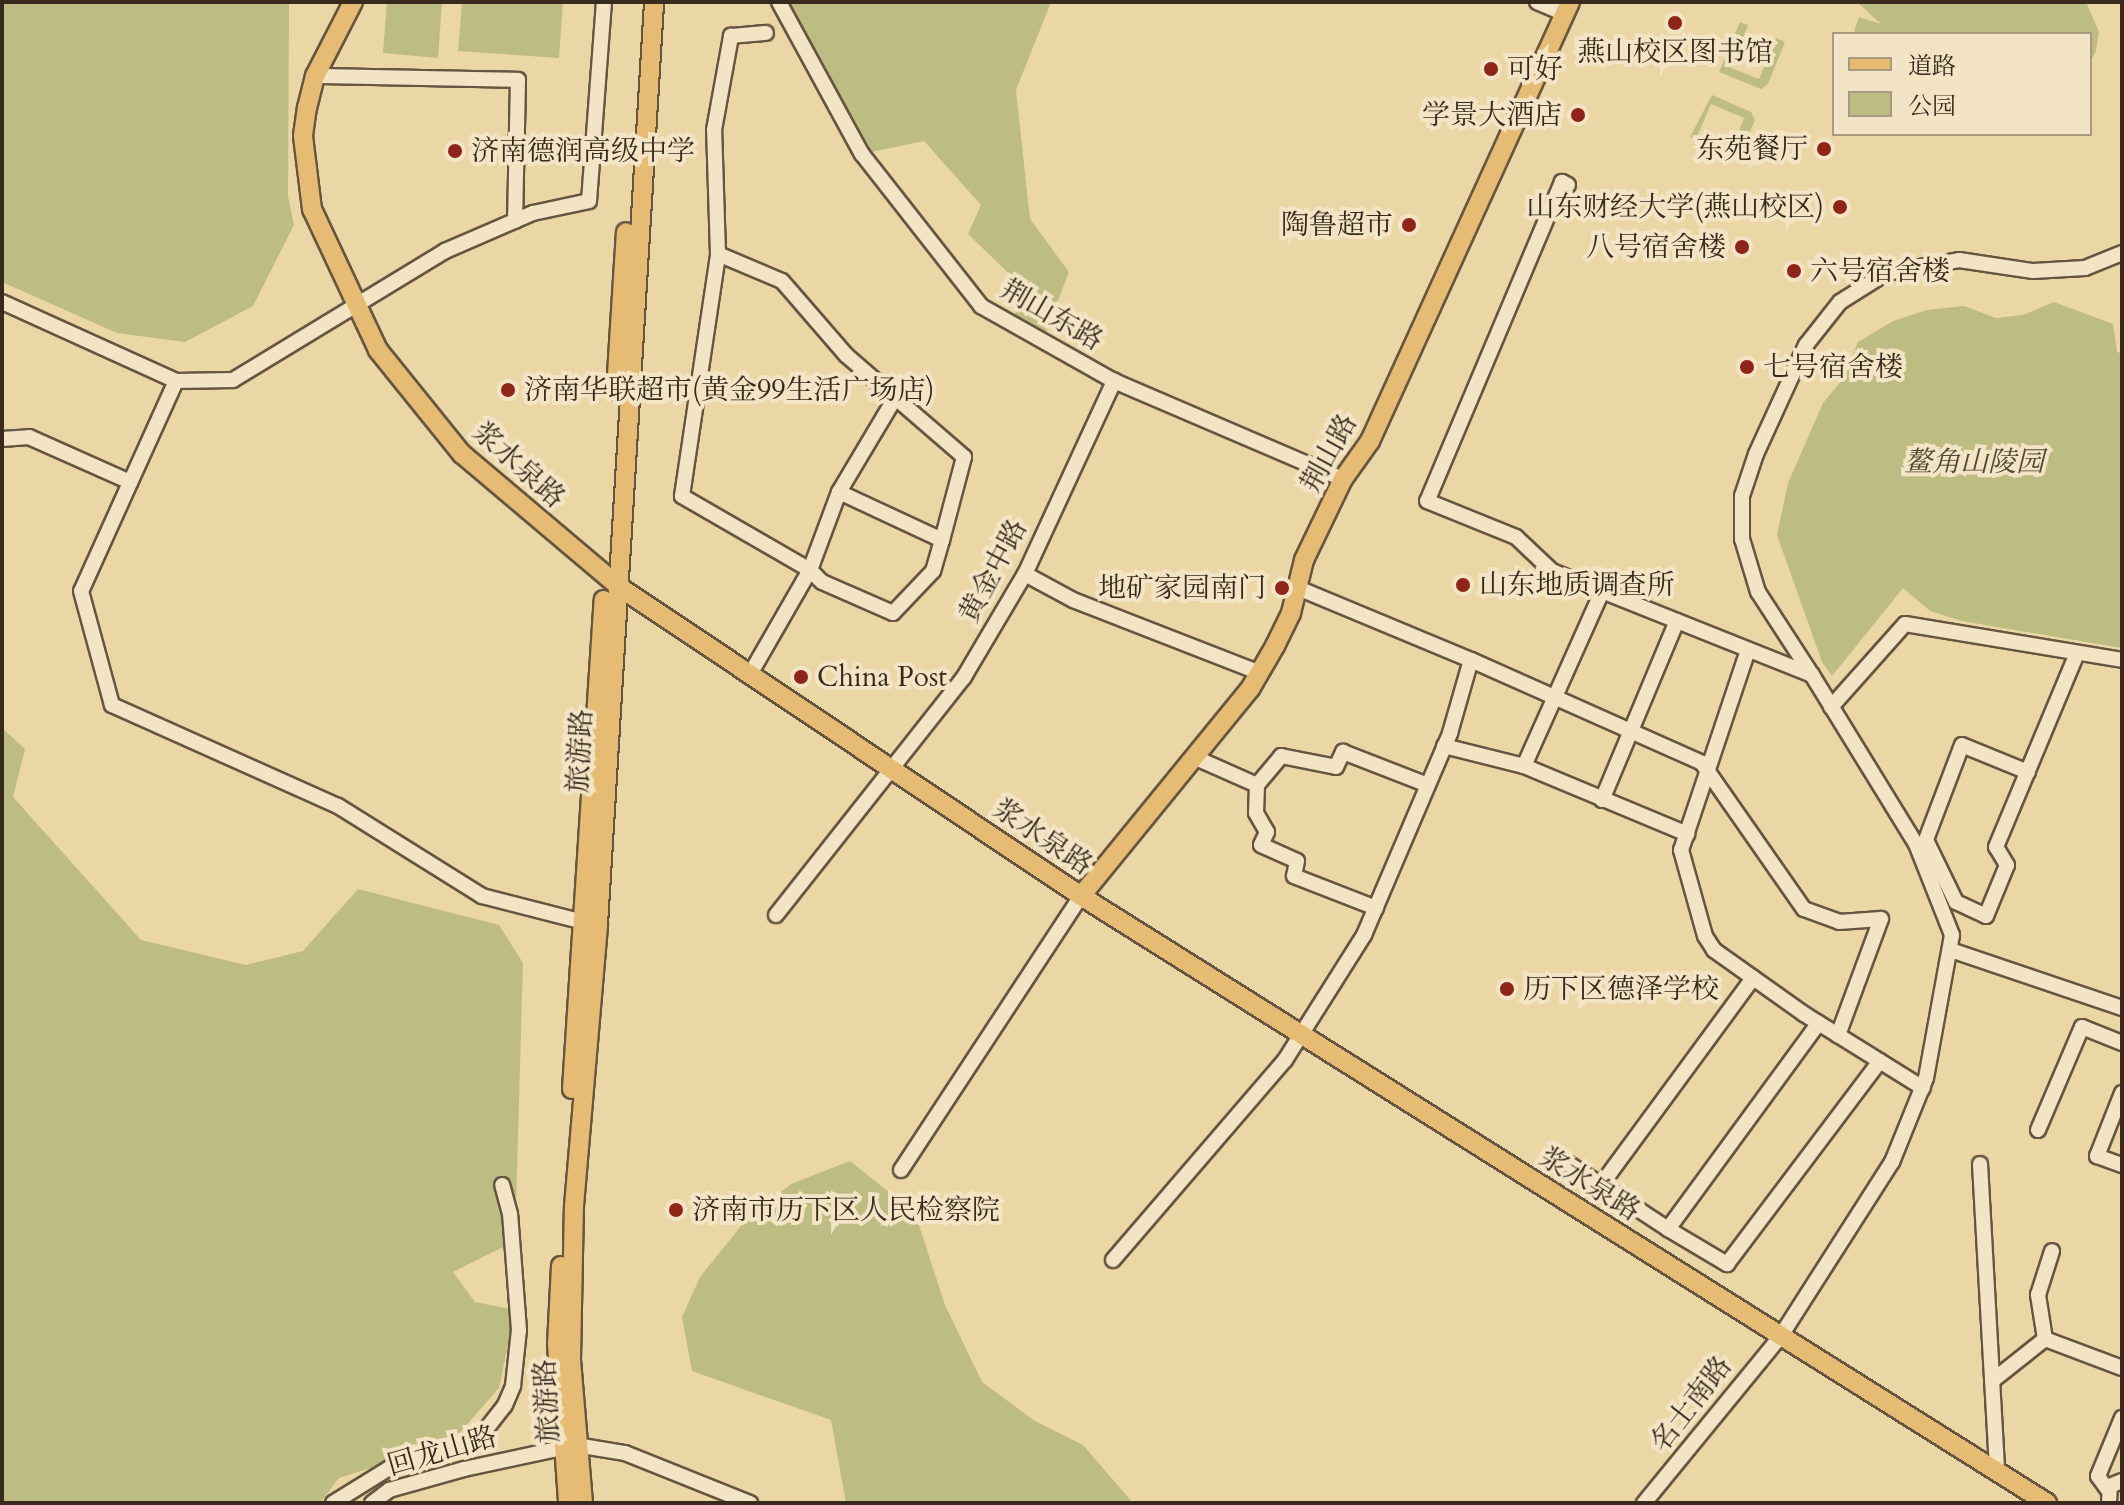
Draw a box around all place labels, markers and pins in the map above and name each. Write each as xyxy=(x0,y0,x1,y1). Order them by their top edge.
marker: 燕山校区图书馆 xyxy=(1666,14,1684,32)
place label: 燕山校区图书馆 xyxy=(1577,35,1773,69)
place label: 可好 xyxy=(1507,52,1563,86)
marker: 可好 xyxy=(1482,60,1500,78)
place label: 学景大酒店 xyxy=(1422,98,1562,132)
marker: 学景大酒店 xyxy=(1569,106,1587,124)
place label: 东苑餐厅 xyxy=(1696,132,1808,166)
place label: 济南德润高级中学 xyxy=(471,134,695,168)
marker: 东苑餐厅 xyxy=(1815,140,1833,158)
marker: 济南德润高级中学 xyxy=(446,142,464,160)
place label: 山东财经大学(燕山校区) xyxy=(1526,190,1824,224)
marker: 山东财经大学(燕山校区) xyxy=(1831,198,1849,216)
place label: 陶鲁超市 xyxy=(1281,208,1393,242)
marker: 陶鲁超市 xyxy=(1400,216,1418,234)
place label: 八号宿舍楼 xyxy=(1586,230,1726,264)
marker: 八号宿舍楼 xyxy=(1733,238,1751,256)
place label: 六号宿舍楼 xyxy=(1810,254,1950,288)
marker: 六号宿舍楼 xyxy=(1785,262,1803,280)
place label: 七号宿舍楼 xyxy=(1763,350,1903,384)
marker: 七号宿舍楼 xyxy=(1738,358,1756,376)
place label: 济南华联超市(黄金99生活广场店) xyxy=(524,373,934,407)
marker: 济南华联超市(黄金99生活广场店) xyxy=(499,381,517,399)
place label: 山东地质调查所 xyxy=(1479,568,1675,602)
place label: 地矿家园南门 xyxy=(1098,571,1266,605)
marker: 山东地质调查所 xyxy=(1454,576,1472,594)
marker: 地矿家园南门 xyxy=(1273,579,1291,597)
place label: China Post xyxy=(817,660,947,694)
marker: China Post xyxy=(792,668,810,686)
place label: 历下区德泽学校 xyxy=(1523,972,1719,1006)
marker: 历下区德泽学校 xyxy=(1498,980,1516,998)
place label: 济南市历下区人民检察院 xyxy=(692,1193,1000,1227)
marker: 济南市历下区人民检察院 xyxy=(667,1201,685,1219)

